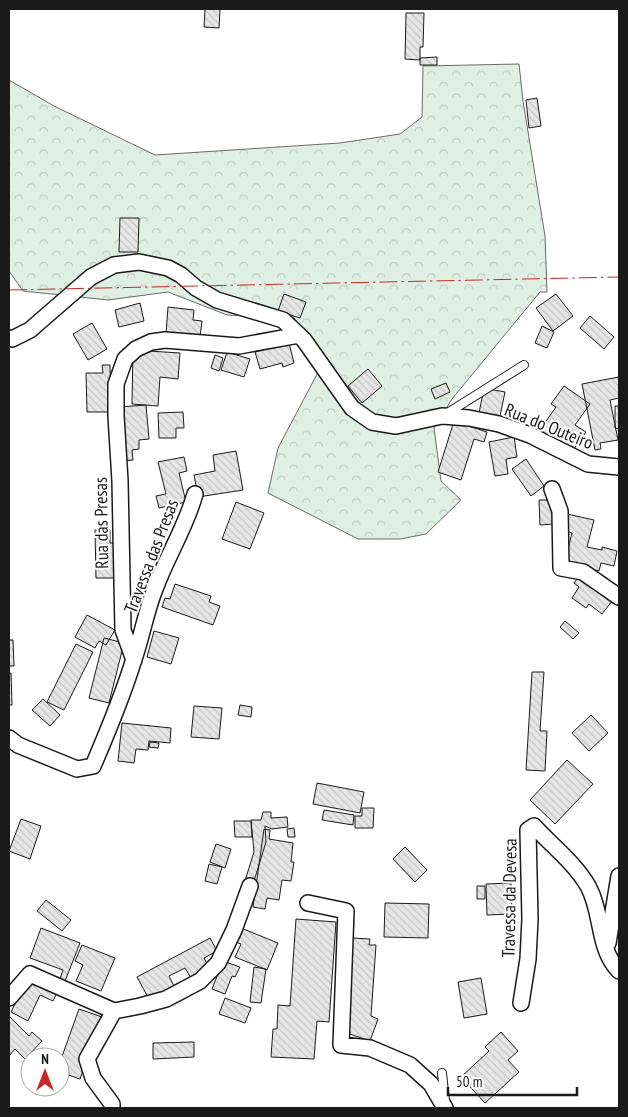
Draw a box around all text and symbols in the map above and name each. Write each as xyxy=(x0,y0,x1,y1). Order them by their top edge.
street label: Rua do Outeiro xyxy=(501,398,597,454)
street label: Rua das Presas xyxy=(89,477,113,569)
street label: Travessa das Presas xyxy=(119,496,183,616)
street label: Travessa da Devesa xyxy=(496,838,522,958)
north arrow xyxy=(20,1047,70,1097)
text: N xyxy=(41,1050,49,1068)
scale bar xyxy=(448,1064,577,1096)
text: 50 m xyxy=(456,1072,482,1091)

